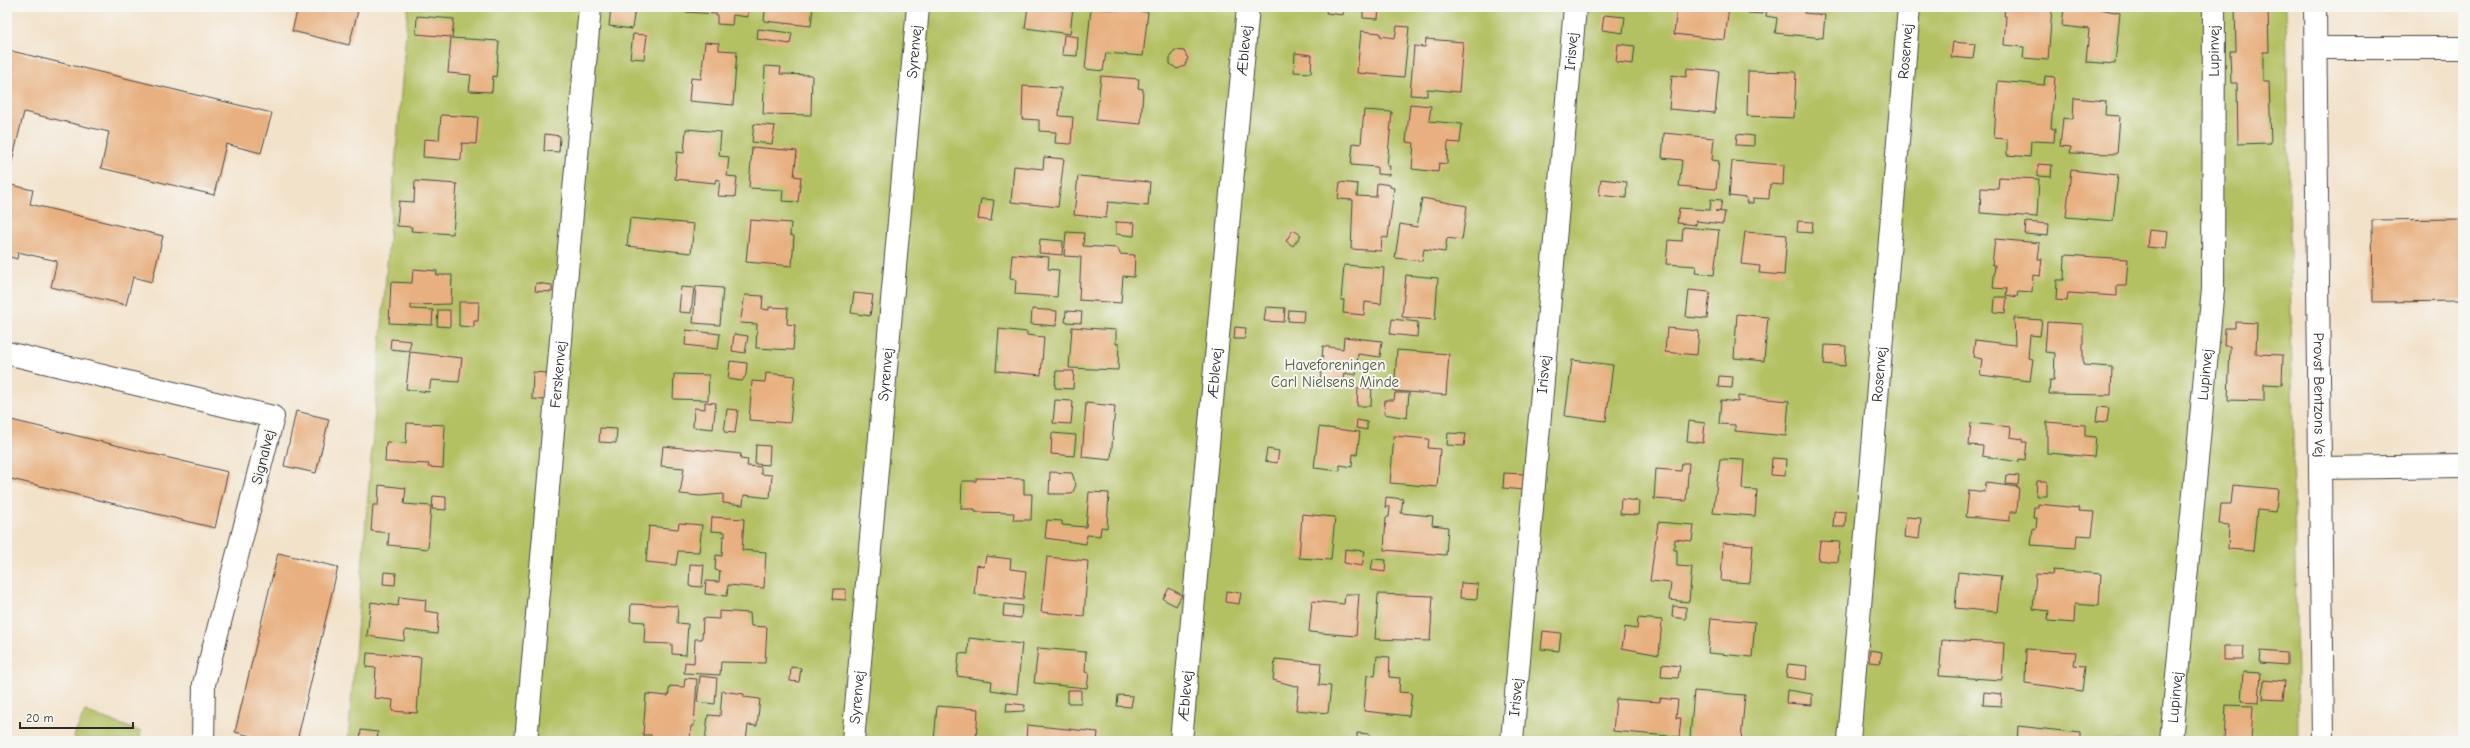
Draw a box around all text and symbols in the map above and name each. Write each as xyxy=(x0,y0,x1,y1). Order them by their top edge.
street label: Rosenvej xyxy=(1894,23,1917,80)
street label: Syrenvej xyxy=(903,24,925,79)
street label: Æblevej xyxy=(1233,24,1255,77)
street label: Lupinvej xyxy=(2205,25,2223,77)
street label: Irisvej xyxy=(1561,32,1582,72)
street label: Provst Bentzons Vej xyxy=(2310,332,2329,458)
street label: Ferskenvej xyxy=(546,340,570,409)
street label: Rosenvej xyxy=(1868,346,1890,403)
street label: Syrenvej xyxy=(874,347,897,402)
street label: Æblevej xyxy=(1203,347,1226,400)
street label: Lupinvej xyxy=(2194,348,2216,401)
street label: Irisvej xyxy=(1533,354,1554,394)
park label: Haveforeningen Carl Nielsens Minde xyxy=(1271,356,1400,391)
street label: Signalvej xyxy=(247,428,279,486)
street label: Syrenvej xyxy=(846,670,868,725)
street label: Æblevej xyxy=(1174,670,1196,723)
street label: Lupinvej xyxy=(2164,671,2186,724)
street label: Irisvej xyxy=(1505,677,1526,717)
scale bar xyxy=(20,704,133,730)
text: 20 m xyxy=(26,711,54,725)

